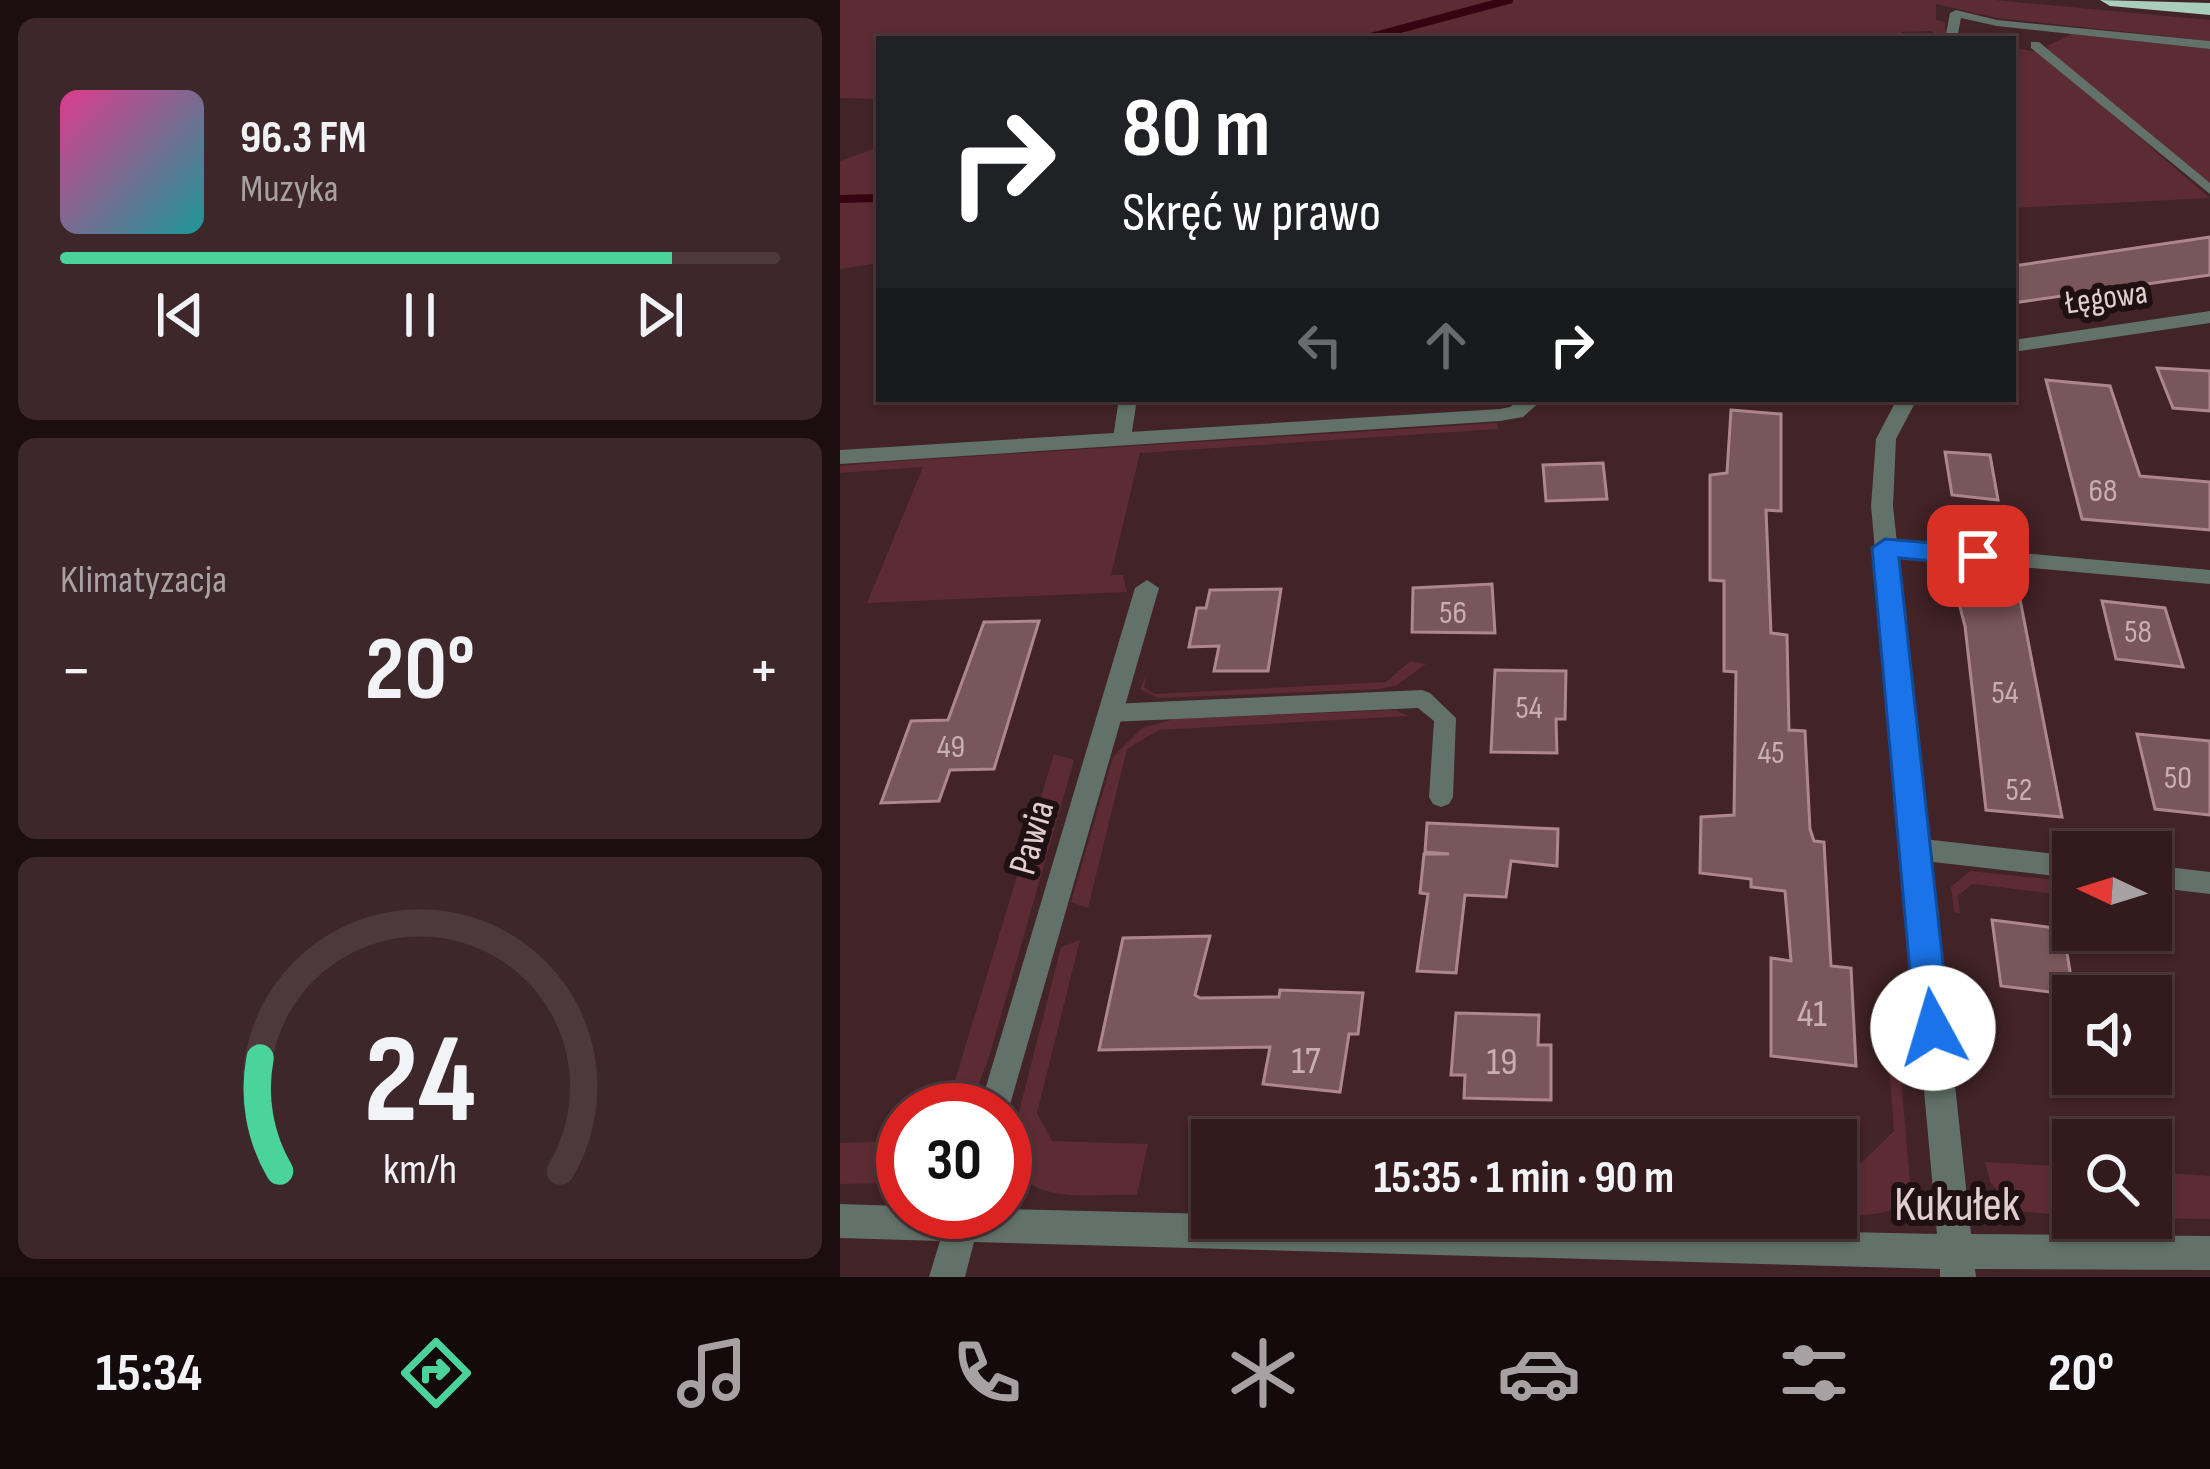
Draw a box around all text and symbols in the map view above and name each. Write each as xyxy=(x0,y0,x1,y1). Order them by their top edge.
text: 80 m xyxy=(1122,79,1270,180)
icon: right xyxy=(924,84,1080,240)
text: 96.3 FM xyxy=(240,111,367,166)
text: Muzyka xyxy=(240,166,339,213)
text: Skręć w prawo xyxy=(1122,181,1381,246)
street label: Łęgowa xyxy=(2062,272,2150,324)
icon: previous xyxy=(147,282,213,348)
icon: pause xyxy=(387,282,453,348)
icon: next xyxy=(627,282,693,348)
icon: left xyxy=(1287,312,1353,378)
icon: ahead xyxy=(1413,312,1479,378)
icon: right xyxy=(1539,312,1605,378)
house number: 68 xyxy=(2089,471,2117,511)
pin xyxy=(1927,505,2029,607)
icon: arrive xyxy=(1945,523,2011,589)
text: Klimatyzacja xyxy=(60,557,227,604)
house number: 56 xyxy=(1439,593,1467,633)
house number: 58 xyxy=(2124,612,2152,652)
text: 20° xyxy=(365,617,475,725)
text: − xyxy=(60,632,92,711)
text: + xyxy=(748,632,780,711)
house number: 54 xyxy=(1991,673,2019,713)
house number: 54 xyxy=(1515,688,1543,728)
house number: 49 xyxy=(937,727,965,767)
house number: 45 xyxy=(1757,733,1785,773)
house number: 50 xyxy=(2164,758,2192,798)
house number: 52 xyxy=(2006,770,2032,810)
street label: Pawia xyxy=(999,795,1065,880)
north arrow xyxy=(2052,831,2172,951)
map controls xyxy=(2052,831,2172,1239)
position arrow xyxy=(1870,965,1996,1091)
button: sound xyxy=(2052,975,2172,1095)
house number: 41 xyxy=(1797,991,1827,1038)
text: 24 xyxy=(364,1009,476,1158)
house number: 17 xyxy=(1291,1038,1321,1085)
house number: 19 xyxy=(1487,1039,1517,1086)
speed limit sign: 30 xyxy=(876,1083,1032,1239)
button: search xyxy=(2052,1119,2172,1239)
text: km/h xyxy=(383,1144,457,1196)
text: 15:35 · 1 min · 90 m xyxy=(1374,1151,1674,1206)
street label: Kukułek xyxy=(1894,1177,2020,1234)
icon: directions xyxy=(394,1331,478,1415)
icon: music xyxy=(670,1331,754,1415)
icon: phone xyxy=(945,1331,1029,1415)
icon: climate xyxy=(1221,1331,1305,1415)
icon: car xyxy=(1497,1331,1581,1415)
icon: filters xyxy=(1772,1331,1856,1415)
text: 15:34 xyxy=(96,1341,202,1406)
text: 20° xyxy=(2048,1341,2114,1406)

